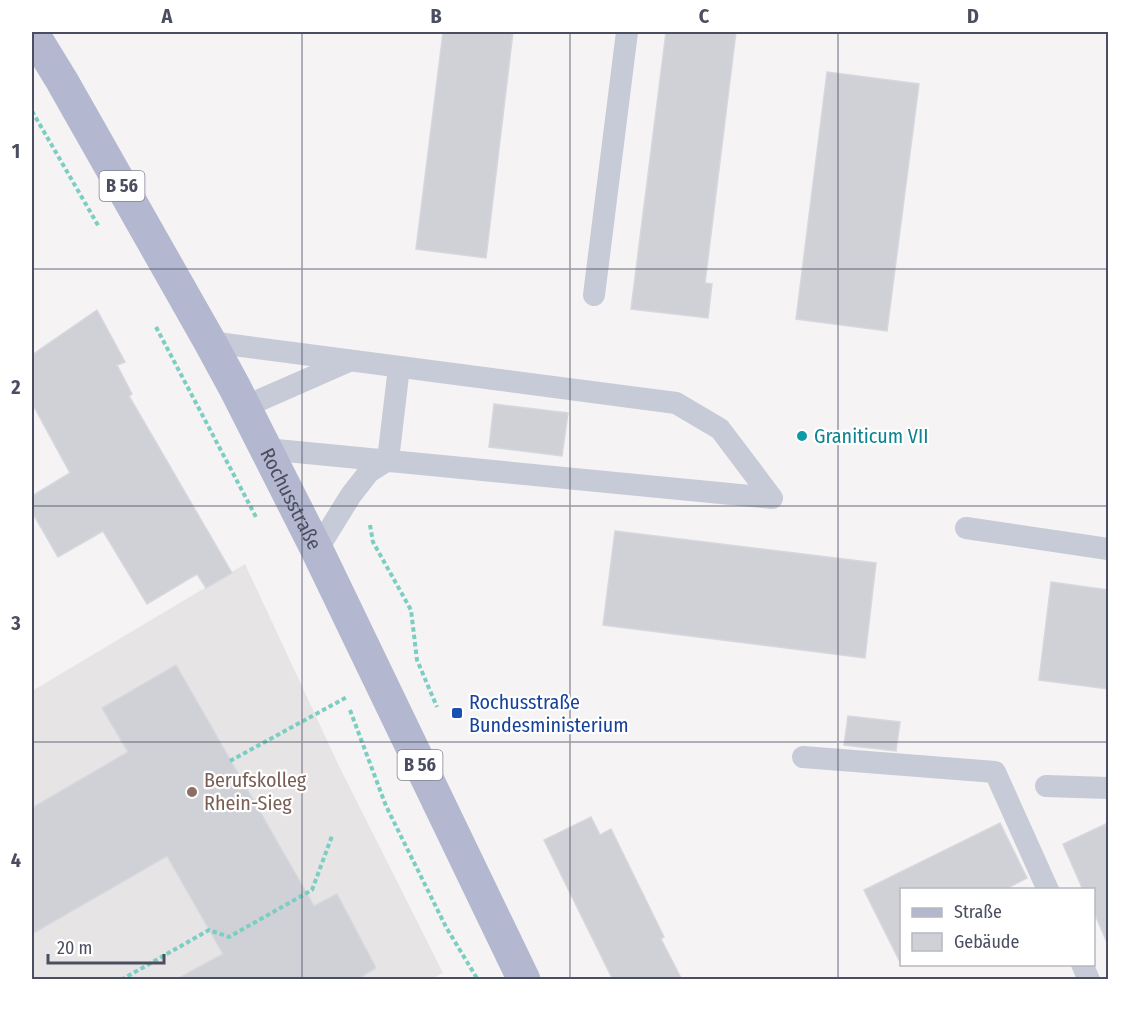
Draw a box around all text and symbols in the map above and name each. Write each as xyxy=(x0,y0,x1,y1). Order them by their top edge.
text: A xyxy=(161,4,174,28)
text: B xyxy=(430,4,442,28)
text: C xyxy=(699,4,710,28)
text: D xyxy=(967,4,979,28)
text: 1 xyxy=(12,139,20,163)
road number: B 56 xyxy=(100,171,144,201)
text: 2 xyxy=(10,375,21,399)
place label: Graniticum VII xyxy=(814,424,928,448)
marker: Graniticum VII xyxy=(795,429,809,443)
street label: Rochusstraße xyxy=(255,444,327,554)
text: 3 xyxy=(10,611,21,635)
place label: Rochusstraße Bundesministerium xyxy=(469,690,629,737)
marker: Rochusstraße Bundesministerium xyxy=(450,706,464,720)
road number: B 56 xyxy=(398,750,442,780)
place label: Berufskolleg Rhein-Sieg xyxy=(204,768,307,815)
marker: Berufskolleg Rhein-Sieg xyxy=(185,785,199,799)
text: 4 xyxy=(11,848,21,872)
legend xyxy=(900,888,1095,966)
text: Straße xyxy=(954,901,1002,923)
scale bar xyxy=(48,927,164,965)
text: Gebäude xyxy=(954,931,1020,953)
text: 20 m xyxy=(57,937,92,959)

